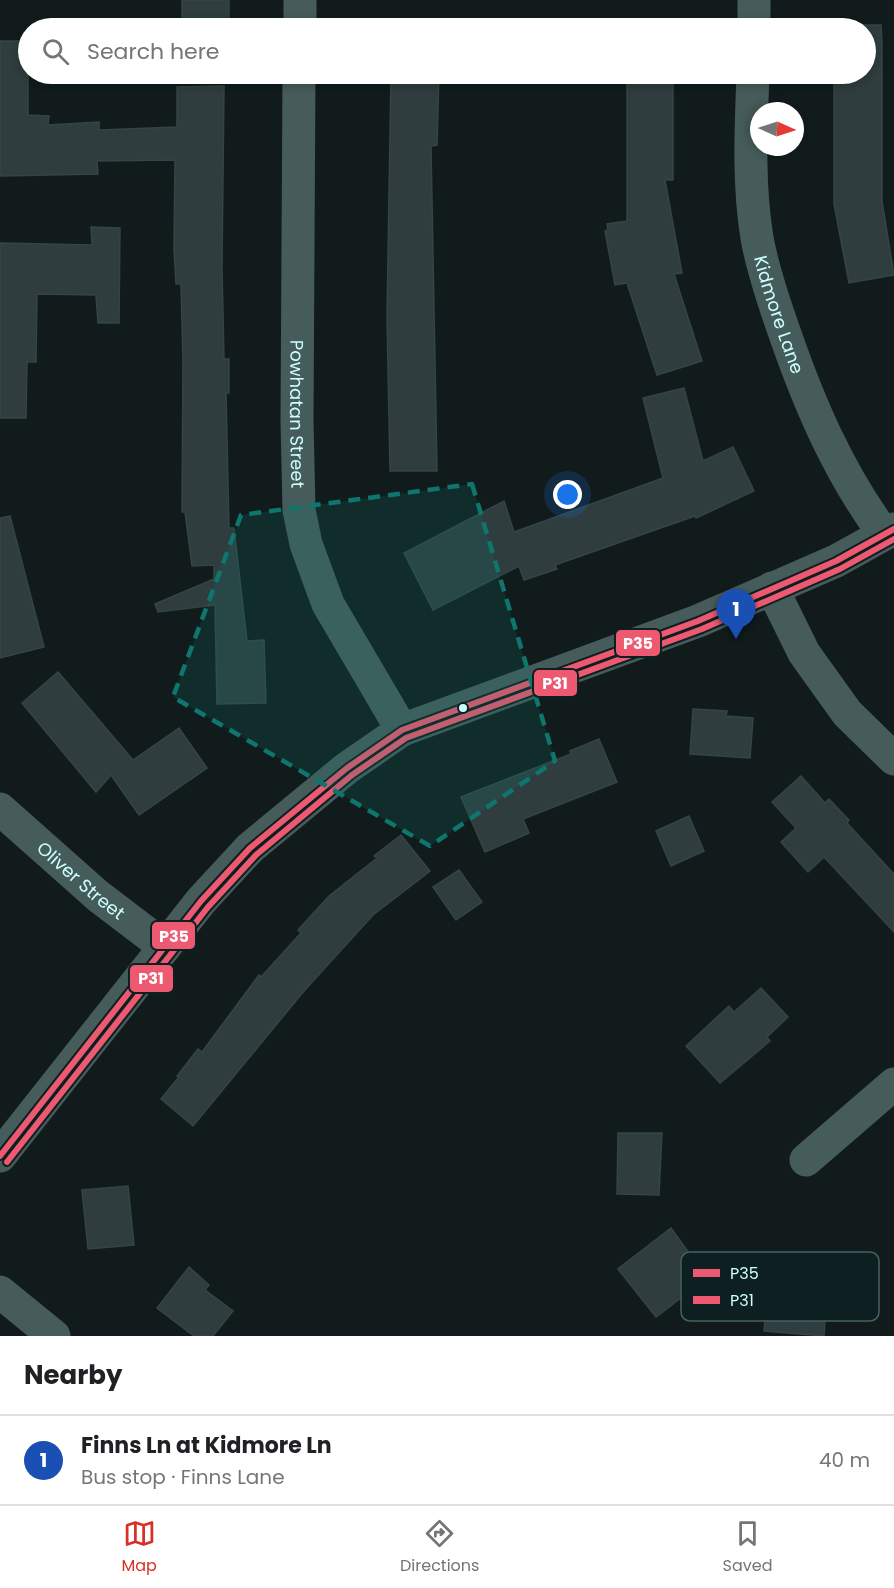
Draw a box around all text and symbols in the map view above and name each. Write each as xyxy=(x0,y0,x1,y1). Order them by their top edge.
search box xyxy=(18,18,876,84)
icon: search xyxy=(39,35,72,68)
text: Search here xyxy=(87,36,220,67)
north arrow xyxy=(750,102,804,156)
street label: Kidmore Lane xyxy=(749,253,811,377)
street label: Powhatan Street xyxy=(284,340,311,488)
your location xyxy=(553,480,582,509)
pin: 1 xyxy=(716,590,756,639)
line badge: P35 xyxy=(615,629,661,657)
text: P35 xyxy=(623,632,653,655)
line badge: P31 xyxy=(533,669,578,697)
text: P31 xyxy=(542,672,568,695)
unlabelled marker xyxy=(457,702,469,714)
street label: Oliver Street xyxy=(32,835,130,925)
line badge: P35 xyxy=(151,921,196,950)
text: P35 xyxy=(159,925,189,948)
line badge: P31 xyxy=(129,964,174,993)
text: P31 xyxy=(138,967,164,990)
legend xyxy=(681,1252,879,1321)
text: P35 xyxy=(730,1262,759,1285)
text: P31 xyxy=(730,1289,754,1312)
text: Nearby xyxy=(24,1357,122,1393)
text: Finns Ln at Kidmore Ln xyxy=(81,1430,332,1461)
text: 1 xyxy=(40,1446,47,1474)
text: 40 m xyxy=(819,1446,870,1474)
text: Bus stop · Finns Lane xyxy=(81,1463,285,1491)
tab: Map xyxy=(122,1517,157,1578)
tab: Directions xyxy=(400,1517,479,1578)
tab: Saved xyxy=(723,1517,772,1578)

